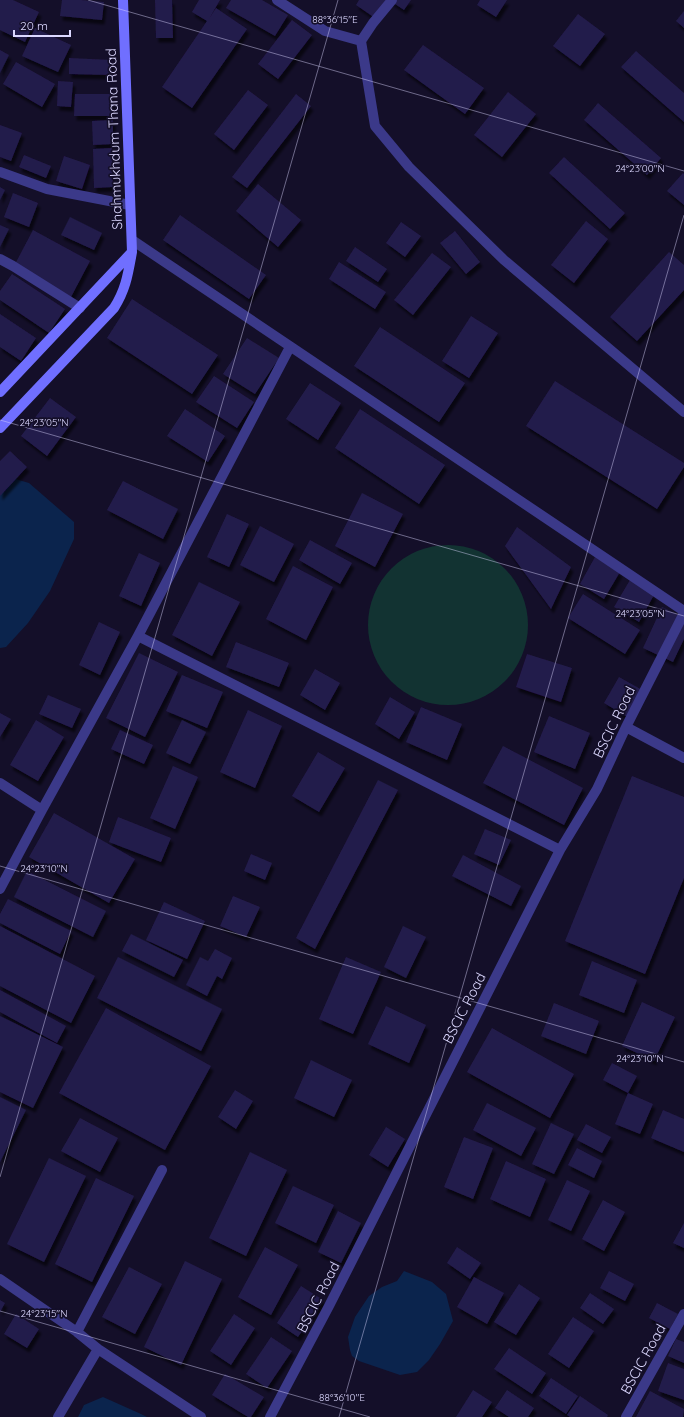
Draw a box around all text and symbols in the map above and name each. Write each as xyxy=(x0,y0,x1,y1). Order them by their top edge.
scale bar xyxy=(14,12,70,38)
text: 88°36'15"E xyxy=(312,13,358,26)
text: 20 m xyxy=(20,18,48,33)
street label: Shahmukhdum Thana Road xyxy=(102,48,126,230)
text: 24°23'00"N xyxy=(615,162,665,175)
text: 24°23'05"N xyxy=(19,416,69,429)
text: 24°23'05"N xyxy=(615,607,665,620)
street label: BSCIC Road xyxy=(589,683,639,761)
text: 24°23'10"N xyxy=(20,862,68,875)
street label: BSCIC Road xyxy=(438,969,490,1047)
text: 24°23'10"N xyxy=(616,1052,664,1065)
street label: BSCIC Road xyxy=(292,1258,344,1336)
text: 24°23'15"N xyxy=(21,1307,67,1320)
street label: BSCIC Road xyxy=(616,1321,670,1397)
text: 88°36'10"E xyxy=(319,1391,365,1404)

